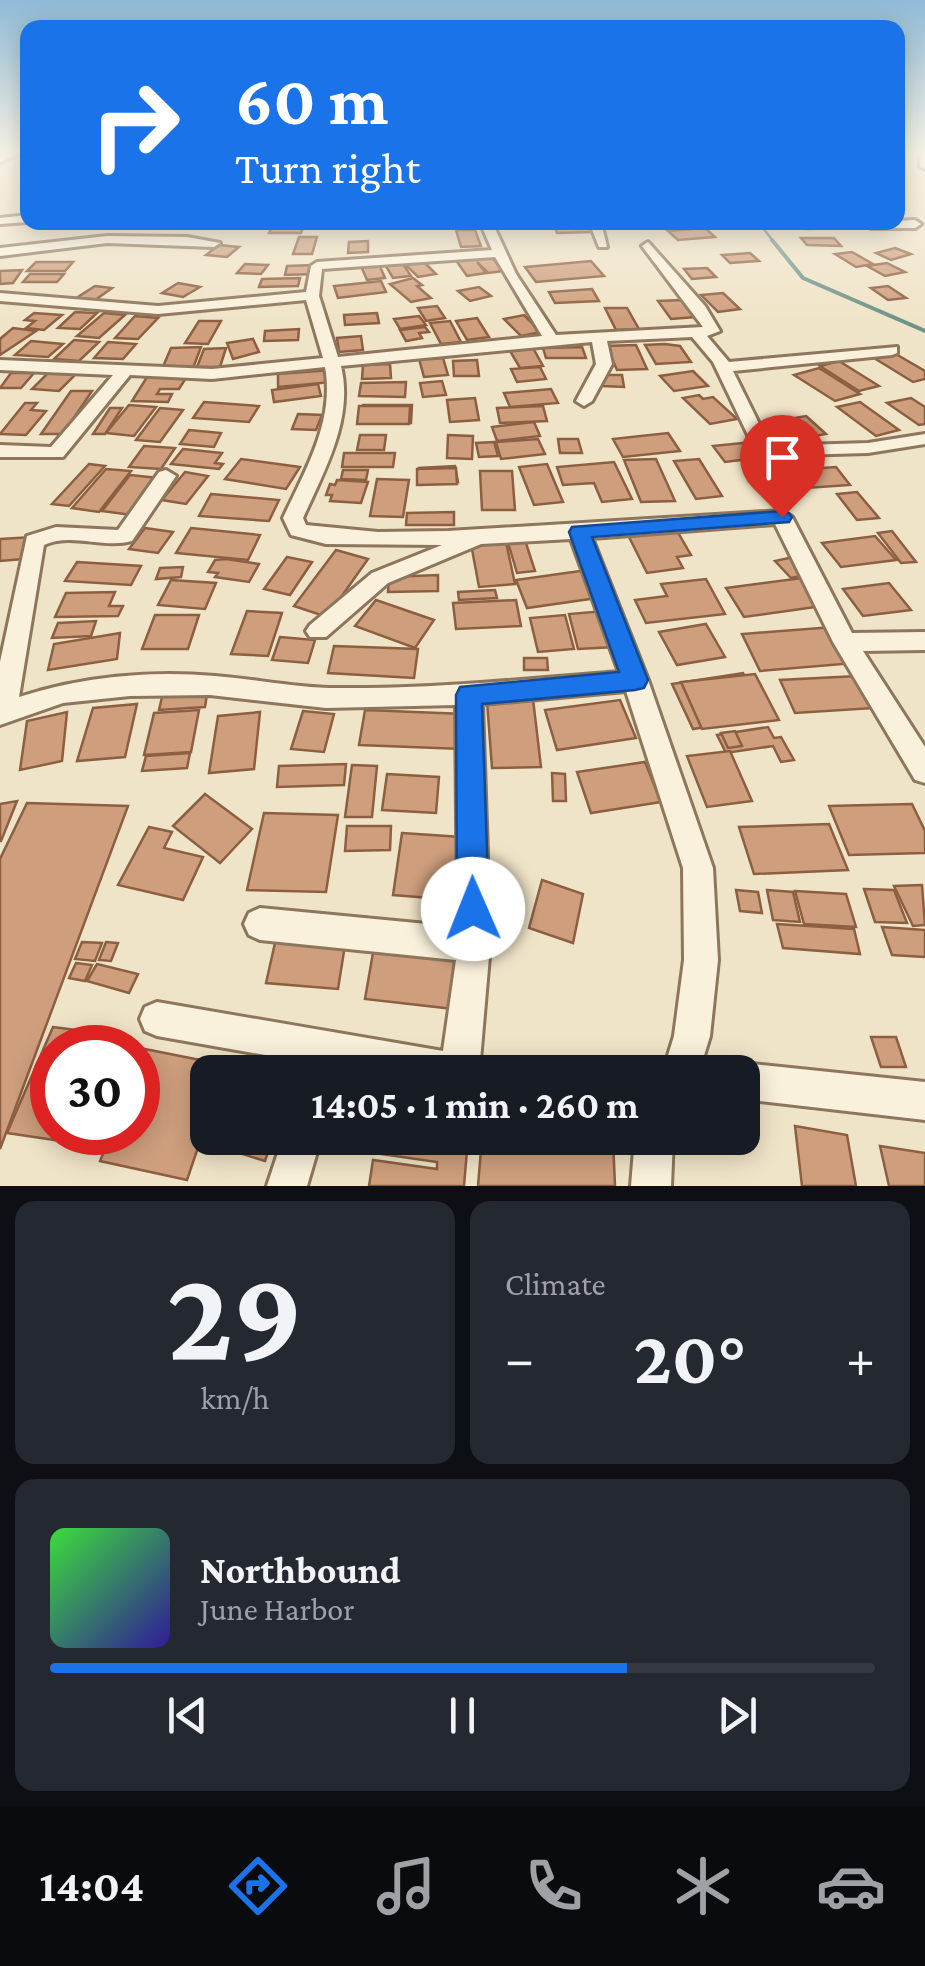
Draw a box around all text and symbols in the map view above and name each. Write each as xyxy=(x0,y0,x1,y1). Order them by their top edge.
icon: right xyxy=(70,60,200,190)
text: 60 m xyxy=(235,61,388,139)
text: Turn right xyxy=(235,143,420,193)
pin xyxy=(740,415,825,518)
icon: arrive xyxy=(755,430,810,485)
position arrow xyxy=(421,857,525,961)
speed limit sign: 30 xyxy=(30,1025,160,1155)
text: 14:05 · 1 min · 260 m xyxy=(311,1084,639,1126)
text: 29 xyxy=(167,1242,303,1387)
text: Climate xyxy=(505,1266,606,1302)
text: 20° xyxy=(633,1316,747,1399)
text: − xyxy=(505,1328,534,1389)
text: + xyxy=(846,1328,875,1389)
text: km/h xyxy=(201,1380,270,1416)
text: Northbound xyxy=(200,1549,401,1591)
text: June Harbor xyxy=(200,1591,355,1627)
icon: previous xyxy=(160,1688,215,1743)
icon: pause xyxy=(435,1688,490,1743)
icon: next xyxy=(710,1688,765,1743)
icon: directions xyxy=(223,1851,293,1921)
icon: music xyxy=(371,1851,441,1921)
icon: phone xyxy=(519,1851,589,1921)
icon: climate xyxy=(668,1851,738,1921)
icon: car xyxy=(816,1851,886,1921)
text: 14:04 xyxy=(39,1861,144,1911)

